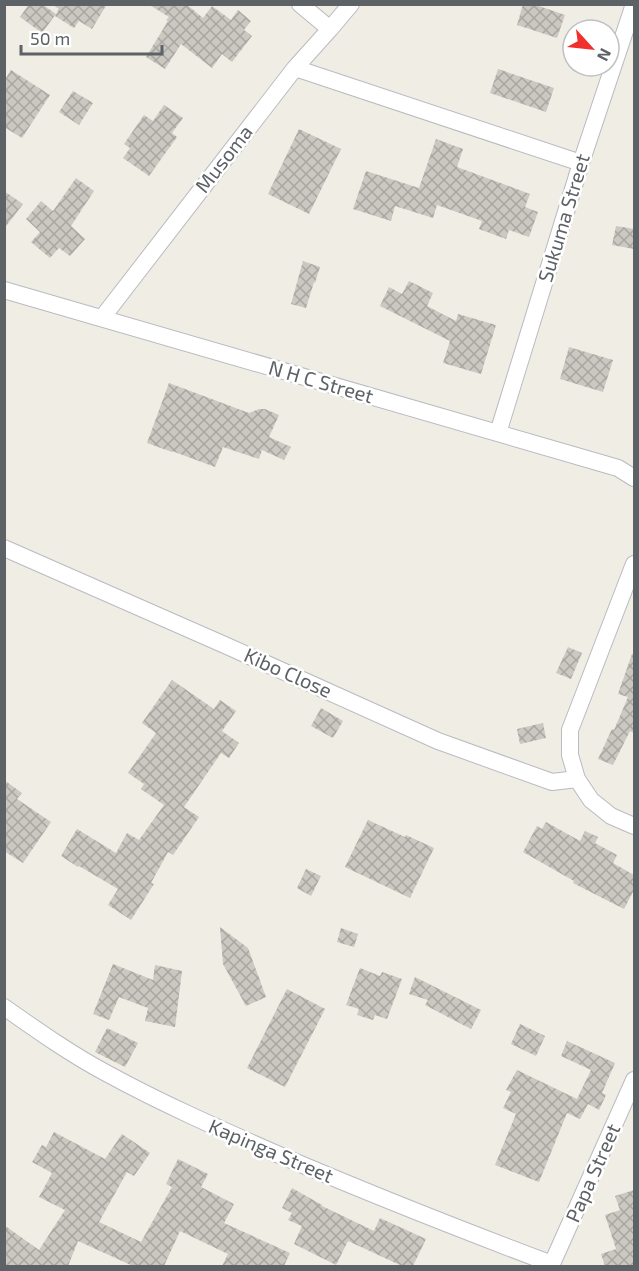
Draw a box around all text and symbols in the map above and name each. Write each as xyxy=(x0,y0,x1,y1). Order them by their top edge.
scale bar xyxy=(21,18,162,56)
north arrow xyxy=(561,18,621,78)
text: 50 m xyxy=(30,27,70,49)
text: N xyxy=(594,46,616,65)
street label: Musoma xyxy=(189,120,257,197)
street label: Sukuma Street xyxy=(532,150,594,285)
street label: N H C Street xyxy=(266,355,377,408)
street label: Kibo Close xyxy=(241,642,336,702)
street label: Kapinga Street xyxy=(205,1113,338,1187)
street label: Papa Street xyxy=(560,1119,625,1226)

